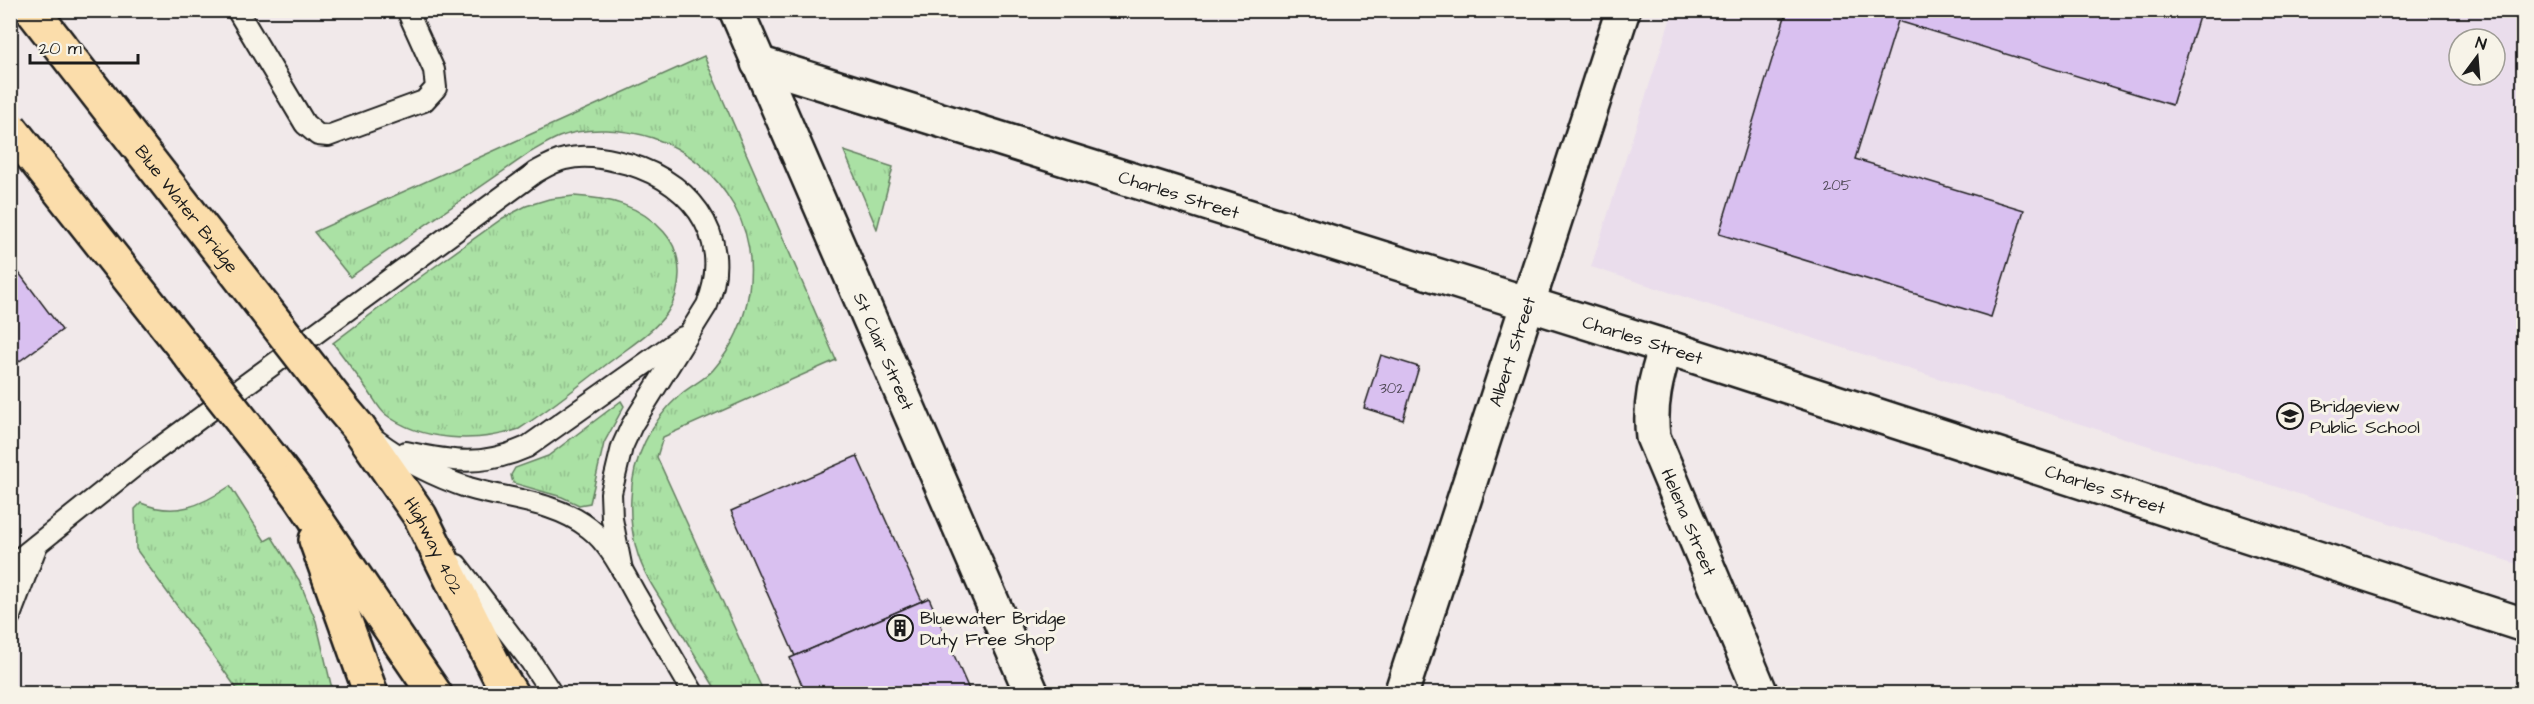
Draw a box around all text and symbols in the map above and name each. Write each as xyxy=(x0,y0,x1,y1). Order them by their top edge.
scale bar xyxy=(30,27,138,65)
north arrow xyxy=(2447,27,2507,87)
text: N xyxy=(2473,32,2489,55)
text: 20 m xyxy=(39,36,82,61)
street label: Blue Water Bridge xyxy=(129,140,244,278)
street label: Charles Street xyxy=(1115,165,1243,226)
house number: 205 xyxy=(1823,175,1852,196)
street label: St Clair Street xyxy=(847,289,920,415)
street label: Albert Street xyxy=(1483,293,1542,410)
street label: Charles Street xyxy=(1579,310,1707,371)
house number: 302 xyxy=(1379,378,1405,399)
place label: Bridgeview Public School xyxy=(2310,394,2420,440)
school or university icon: Bridgeview Public School xyxy=(2275,401,2305,431)
street label: Charles Street xyxy=(2042,459,2169,521)
street label: Helena Street xyxy=(1655,465,1722,580)
street label: Highway 402 xyxy=(398,492,469,599)
place label: Bluewater Bridge Duty Free Shop xyxy=(920,606,1066,653)
building icon: Bluewater Bridge Duty Free Shop xyxy=(885,613,915,643)

